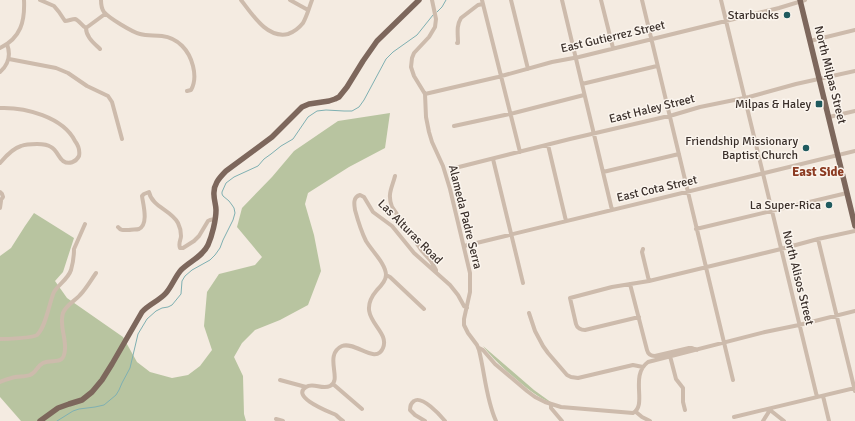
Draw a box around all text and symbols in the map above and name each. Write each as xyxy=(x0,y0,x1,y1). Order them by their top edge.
place label: Starbucks xyxy=(728,8,779,23)
marker: Starbucks xyxy=(782,10,792,20)
street label: East Gutierrez Street xyxy=(559,18,667,56)
street label: North Milpas Street xyxy=(811,24,849,126)
street label: East Haley Street xyxy=(608,91,696,127)
place label: Milpas & Haley xyxy=(735,97,811,112)
marker: Milpas & Haley xyxy=(814,99,824,109)
place label: Friendship Missionary Baptist Church xyxy=(685,134,798,163)
marker: Friendship Missionary Baptist Church xyxy=(801,143,811,153)
street label: Alameda Padre Serra xyxy=(445,163,485,271)
district label: East Side xyxy=(792,164,845,180)
street label: East Cota Street xyxy=(615,172,699,206)
street label: Las Alturas Road xyxy=(374,196,446,268)
place label: La Super-Rica xyxy=(750,198,821,213)
marker: La Super-Rica xyxy=(824,200,834,210)
street label: North Alisos Street xyxy=(779,229,817,327)

